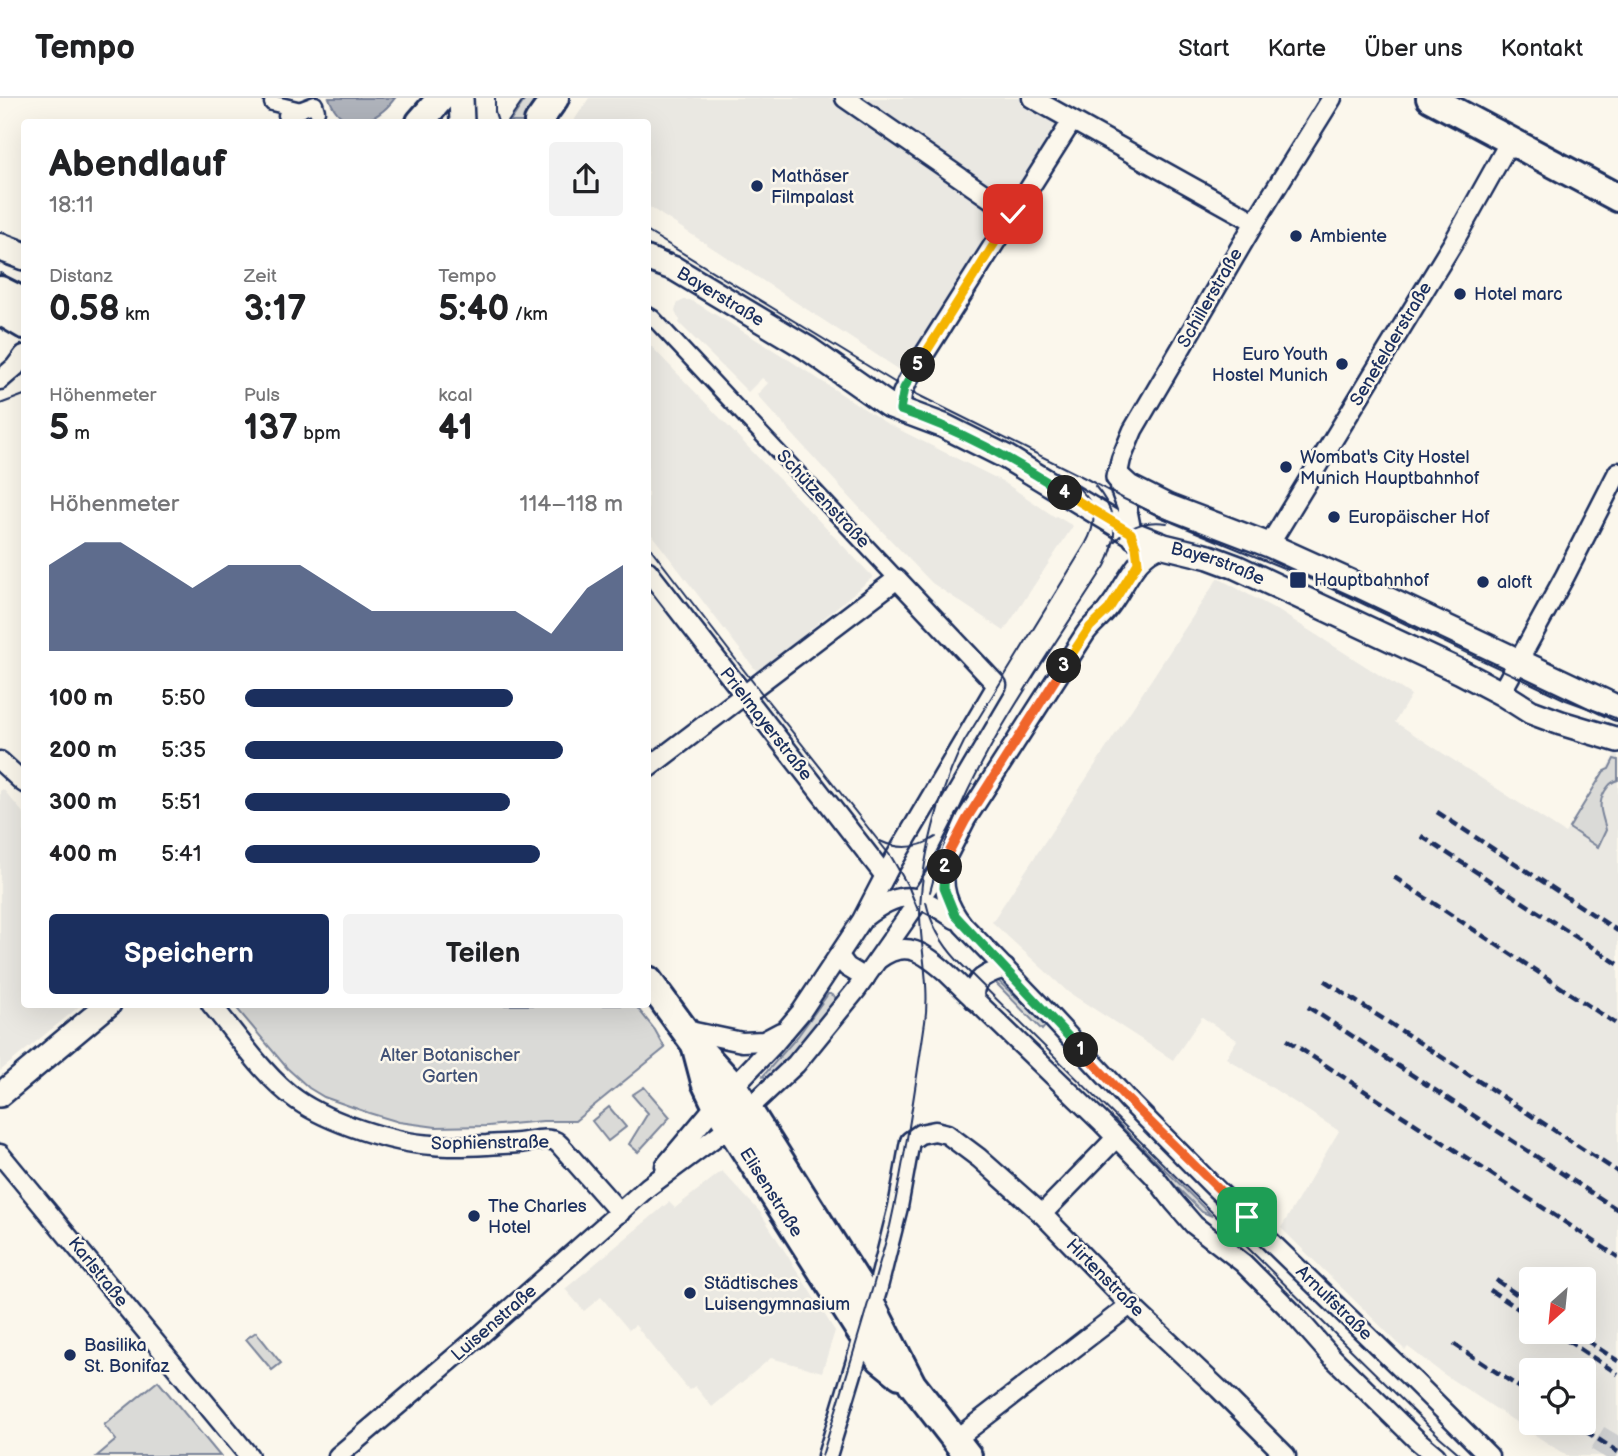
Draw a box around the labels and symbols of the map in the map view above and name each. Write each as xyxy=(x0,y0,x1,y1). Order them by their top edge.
place label: Mathäser Filmpalast xyxy=(771,166,854,208)
marker: Mathäser Filmpalast xyxy=(749,178,765,194)
pin xyxy=(983,184,1043,244)
place label: Ambiente xyxy=(1310,226,1387,247)
marker: Ambiente xyxy=(1288,228,1304,244)
street label: Schillerstraße xyxy=(1173,244,1247,351)
street label: Bayerstraße xyxy=(673,262,768,331)
street label: Senefelderstraße xyxy=(1346,278,1436,410)
place label: Hotel marc xyxy=(1474,284,1563,305)
marker: Hotel marc xyxy=(1452,286,1468,302)
place label: Euro Youth Hostel Munich xyxy=(1212,344,1328,386)
pin: 5 xyxy=(900,348,936,382)
marker: Euro Youth Hostel Munich xyxy=(1334,356,1350,372)
street label: Schützenstraße xyxy=(772,446,874,553)
place label: Wombat's City Hostel Munich Hauptbahnhof xyxy=(1300,447,1480,489)
marker: Wombat's City Hostel Munich Hauptbahnhof xyxy=(1278,459,1294,475)
pin: 4 xyxy=(1048,476,1082,510)
place label: Europäischer Hof xyxy=(1348,507,1490,528)
marker: Europäischer Hof xyxy=(1326,509,1342,525)
street label: Bayerstraße xyxy=(1169,538,1268,590)
marker: Hauptbahnhof xyxy=(1288,570,1308,590)
place label: Hauptbahnhof xyxy=(1314,570,1430,591)
place label: aloft xyxy=(1497,572,1533,593)
marker: aloft xyxy=(1475,574,1491,590)
pin: 3 xyxy=(1046,648,1082,684)
street label: Prielmayerstraße xyxy=(715,663,817,785)
pin: 2 xyxy=(928,850,962,884)
pin: 1 xyxy=(1064,1032,1098,1068)
park label: Alter Botanischer Garten xyxy=(380,1045,520,1087)
street label: Sophienstraße xyxy=(431,1131,550,1155)
street label: Elisenstraße xyxy=(735,1144,808,1241)
pin xyxy=(1217,1187,1277,1247)
place label: The Charles Hotel xyxy=(488,1196,587,1238)
marker: The Charles Hotel xyxy=(466,1208,482,1224)
street label: Karlstraße xyxy=(64,1233,133,1311)
street label: Hirtenstraße xyxy=(1062,1235,1148,1321)
street label: Arnulfstraße xyxy=(1291,1261,1377,1345)
north arrow xyxy=(1519,1267,1596,1344)
place label: Städtisches Luisengymnasium xyxy=(704,1273,850,1315)
street label: Luisenstraße xyxy=(447,1280,541,1366)
marker: Städtisches Luisengymnasium xyxy=(682,1285,698,1301)
place label: Basilika St. Bonifaz xyxy=(84,1335,170,1377)
marker: Basilika St. Bonifaz xyxy=(62,1347,78,1363)

